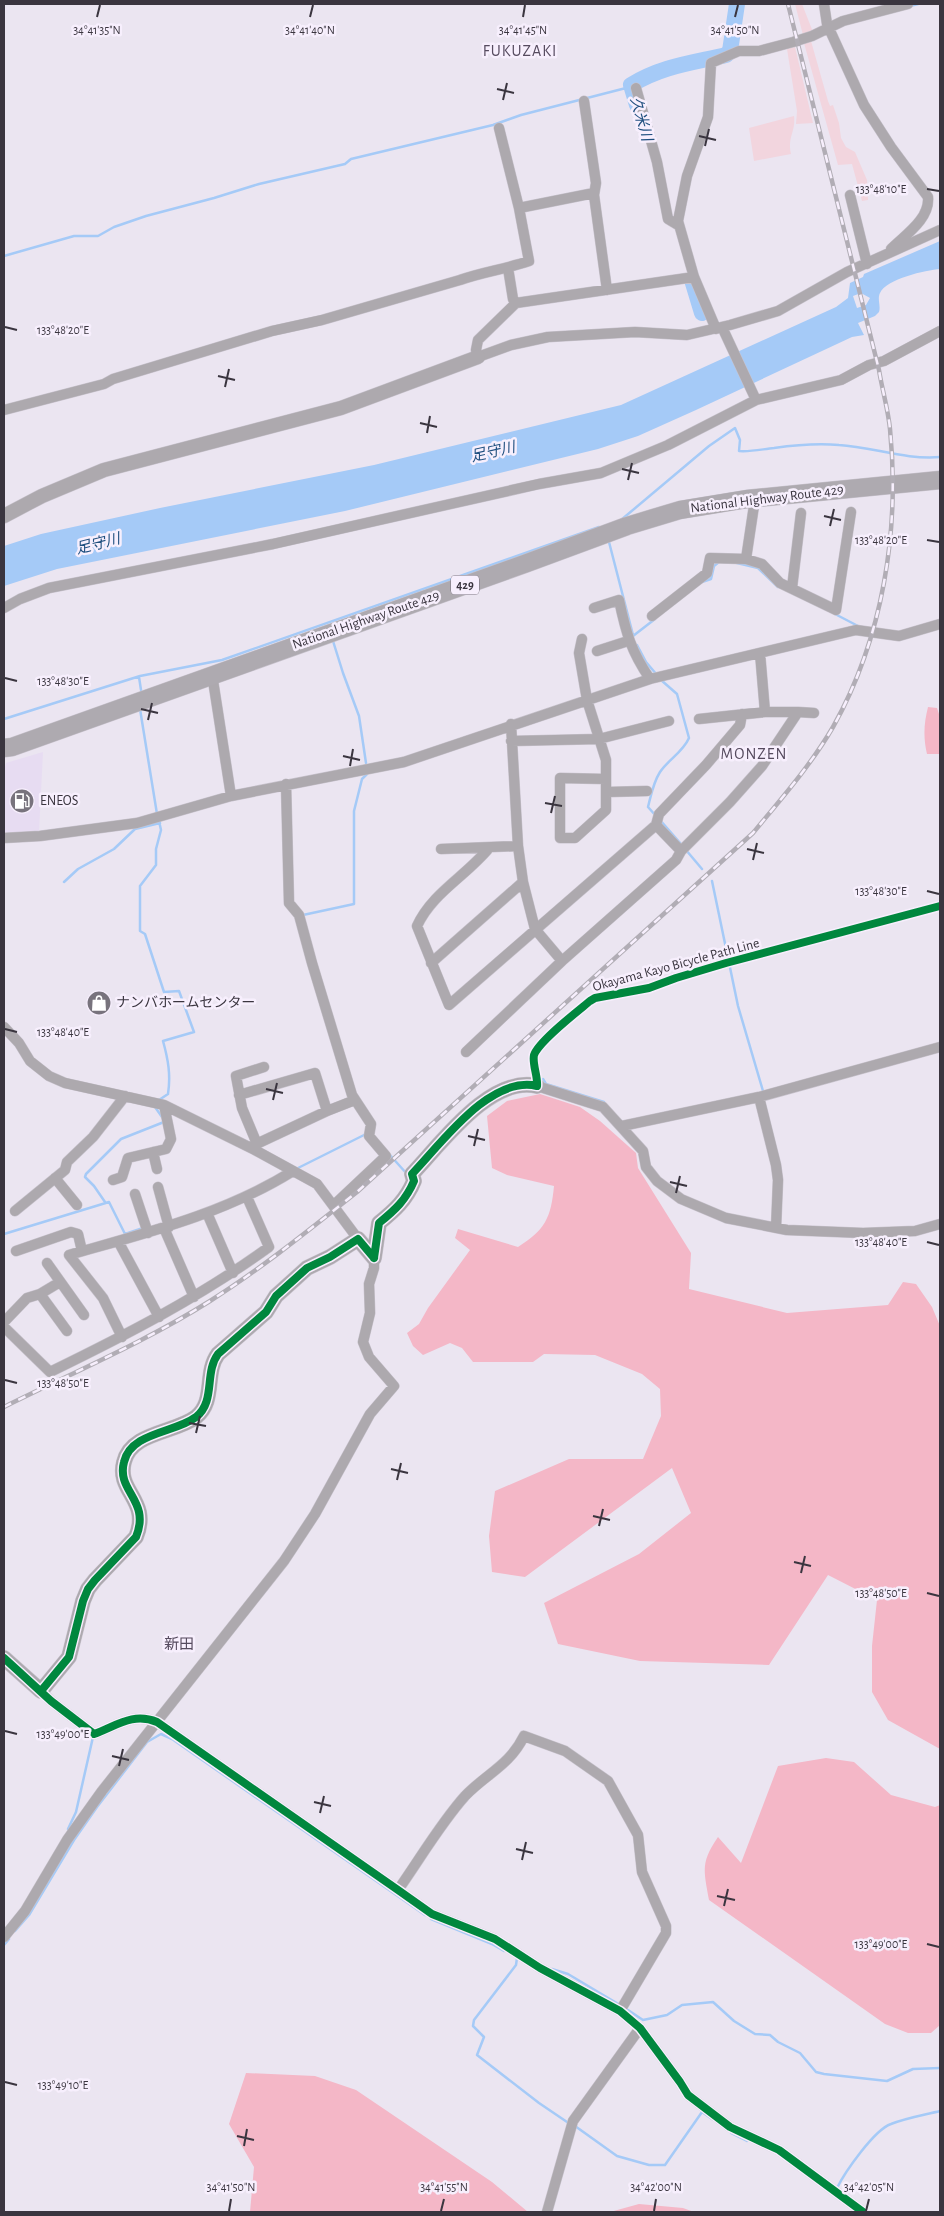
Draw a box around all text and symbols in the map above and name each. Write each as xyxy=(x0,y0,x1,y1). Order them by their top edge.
text: 34°41'35"N xyxy=(73,24,121,36)
text: 34°41'40"N xyxy=(285,24,335,36)
text: 34°41'45"N xyxy=(499,24,547,36)
text: 34°41'50"N xyxy=(710,24,760,36)
district label: FUKUZAKI xyxy=(483,43,557,59)
water label: 久米川 xyxy=(628,95,656,145)
text: 133°48'10"E xyxy=(856,183,907,195)
text: 133°48'20"E xyxy=(37,324,89,336)
water label: 足守川 xyxy=(469,438,519,464)
street label: National Highway Route 429 xyxy=(690,483,844,515)
water label: 足守川 xyxy=(74,530,124,557)
text: 133°48'20"E xyxy=(855,534,907,546)
road number: 429 xyxy=(451,576,479,594)
street label: National Highway Route 429 xyxy=(291,588,441,652)
text: 133°48'30"E xyxy=(37,675,89,687)
district label: MONZEN xyxy=(721,746,787,762)
fuel station icon: ENEOS xyxy=(9,788,35,814)
place label: ENEOS xyxy=(40,794,78,808)
text: 133°48'30"E xyxy=(855,885,907,897)
street label: Okayama Kayo Bicycle Path Line xyxy=(591,936,761,994)
shop icon: ナンバホームセンター xyxy=(86,990,112,1016)
place label: ナンバホームセンター xyxy=(116,995,256,1010)
text: 133°48'40"E xyxy=(37,1026,89,1038)
text: 133°48'40"E xyxy=(855,1236,907,1248)
text: 133°48'50"E xyxy=(37,1377,89,1389)
text: 133°48'50"E xyxy=(855,1587,907,1599)
district label: 新田 xyxy=(164,1636,194,1652)
text: 133°49'00"E xyxy=(37,1728,90,1740)
text: 133°49'00"E xyxy=(855,1938,908,1950)
text: 133°49'10"E xyxy=(38,2079,88,2091)
text: 34°41'50"N xyxy=(206,2181,256,2193)
text: 34°41'55"N xyxy=(420,2181,468,2193)
text: 34°42'00"N xyxy=(630,2181,682,2193)
text: 34°42'05"N xyxy=(844,2181,894,2193)

